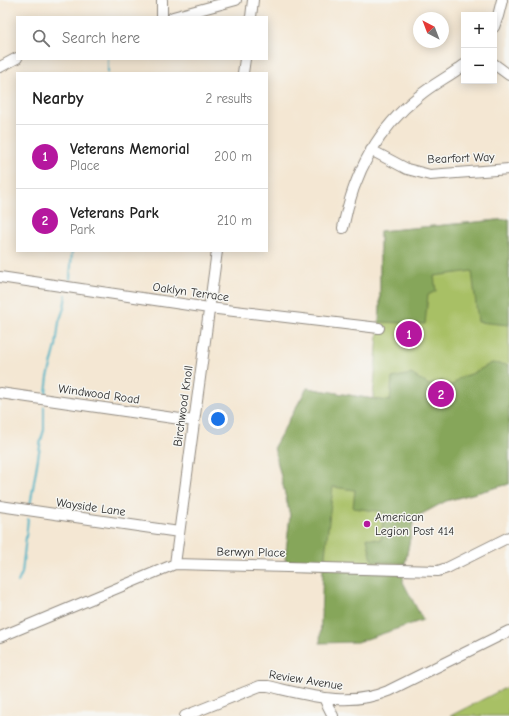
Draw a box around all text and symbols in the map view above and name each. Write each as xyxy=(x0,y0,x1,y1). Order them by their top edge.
north arrow xyxy=(413,12,449,48)
map controls xyxy=(461,12,497,84)
button: + xyxy=(461,12,497,48)
search box xyxy=(16,16,268,60)
icon: search xyxy=(30,27,52,49)
text: Search here xyxy=(62,29,140,47)
button: − xyxy=(461,48,497,84)
text: Nearby xyxy=(32,89,83,108)
text: 2 results xyxy=(205,91,252,106)
text: Veterans Memorial xyxy=(70,140,190,158)
text: 1 xyxy=(42,149,48,164)
text: 200 m xyxy=(214,149,252,164)
street label: Bearfort Way xyxy=(427,150,495,166)
text: Place xyxy=(70,158,100,173)
text: Veterans Park xyxy=(70,204,159,222)
text: 2 xyxy=(42,213,48,228)
text: 210 m xyxy=(217,213,252,228)
text: Park xyxy=(70,222,95,237)
street label: Oaklyn Terrace xyxy=(152,280,230,304)
pin: 1 xyxy=(396,319,422,349)
street label: Birchwood Knoll xyxy=(170,365,196,447)
pin: 2 xyxy=(428,379,454,409)
street label: Windwood Road xyxy=(57,381,141,407)
your location xyxy=(208,409,228,429)
street label: Wayside Lane xyxy=(55,495,127,519)
place label: American Legion Post 414 xyxy=(375,510,454,538)
marker: American Legion Post 414 xyxy=(362,519,372,529)
street label: Berwyn Place xyxy=(217,544,285,560)
street label: Review Avenue xyxy=(268,667,344,693)

